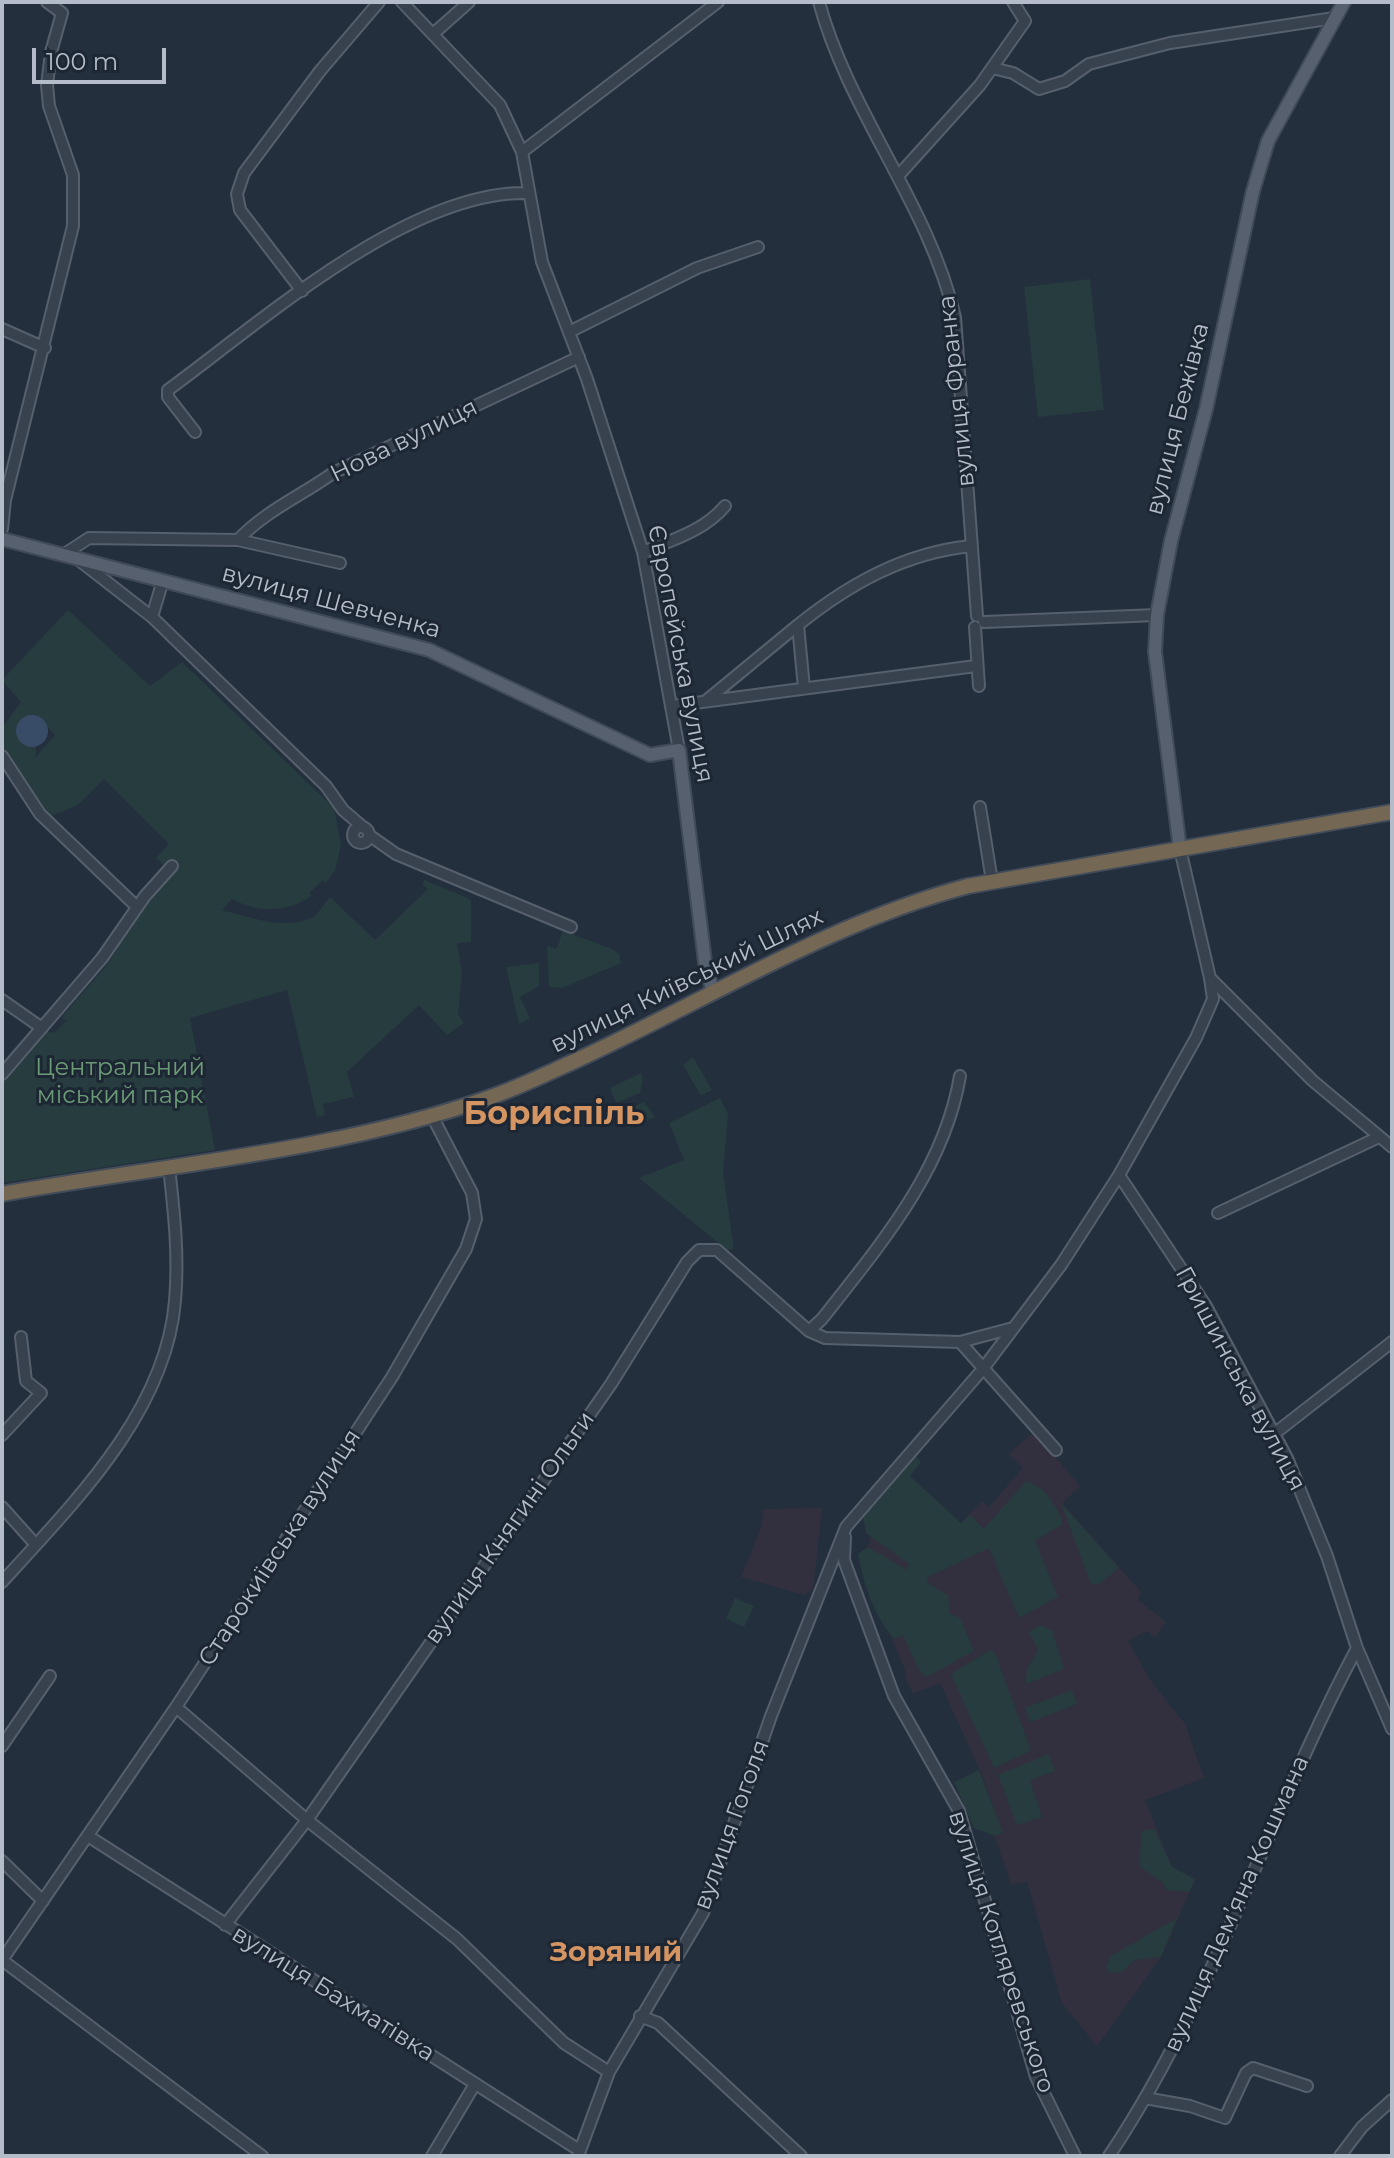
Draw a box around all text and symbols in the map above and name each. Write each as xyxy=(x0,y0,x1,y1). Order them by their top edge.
scale bar xyxy=(36,32,170,82)
text: 100 m xyxy=(46,47,118,76)
street label: вулиця Франка xyxy=(933,294,981,488)
street label: вулиця Бежівка xyxy=(1140,320,1216,518)
street label: Нова вулиця xyxy=(326,393,482,489)
street label: Європейська вулиця xyxy=(641,523,719,785)
street label: вулиця Шевченка xyxy=(219,559,443,645)
street label: вулиця Київський Шлях xyxy=(546,902,828,1060)
park label: Центральний міський парк xyxy=(35,1054,205,1110)
district label: Бориспіль xyxy=(464,1096,644,1134)
street label: Гришинська вулиця xyxy=(1169,1262,1311,1496)
street label: вулиця Княгині Ольги xyxy=(419,1406,601,1650)
street label: Старокиївська вулиця xyxy=(193,1424,367,1672)
street label: вулиця Гоголя xyxy=(688,1736,776,1914)
street label: вулиця Демʼяна Кошмана xyxy=(1158,1751,1316,2057)
street label: вулиця Котляревського xyxy=(942,1807,1060,2097)
street label: вулиця Бахматівка xyxy=(226,1920,440,2068)
district label: Зоряний xyxy=(550,1936,682,1970)

